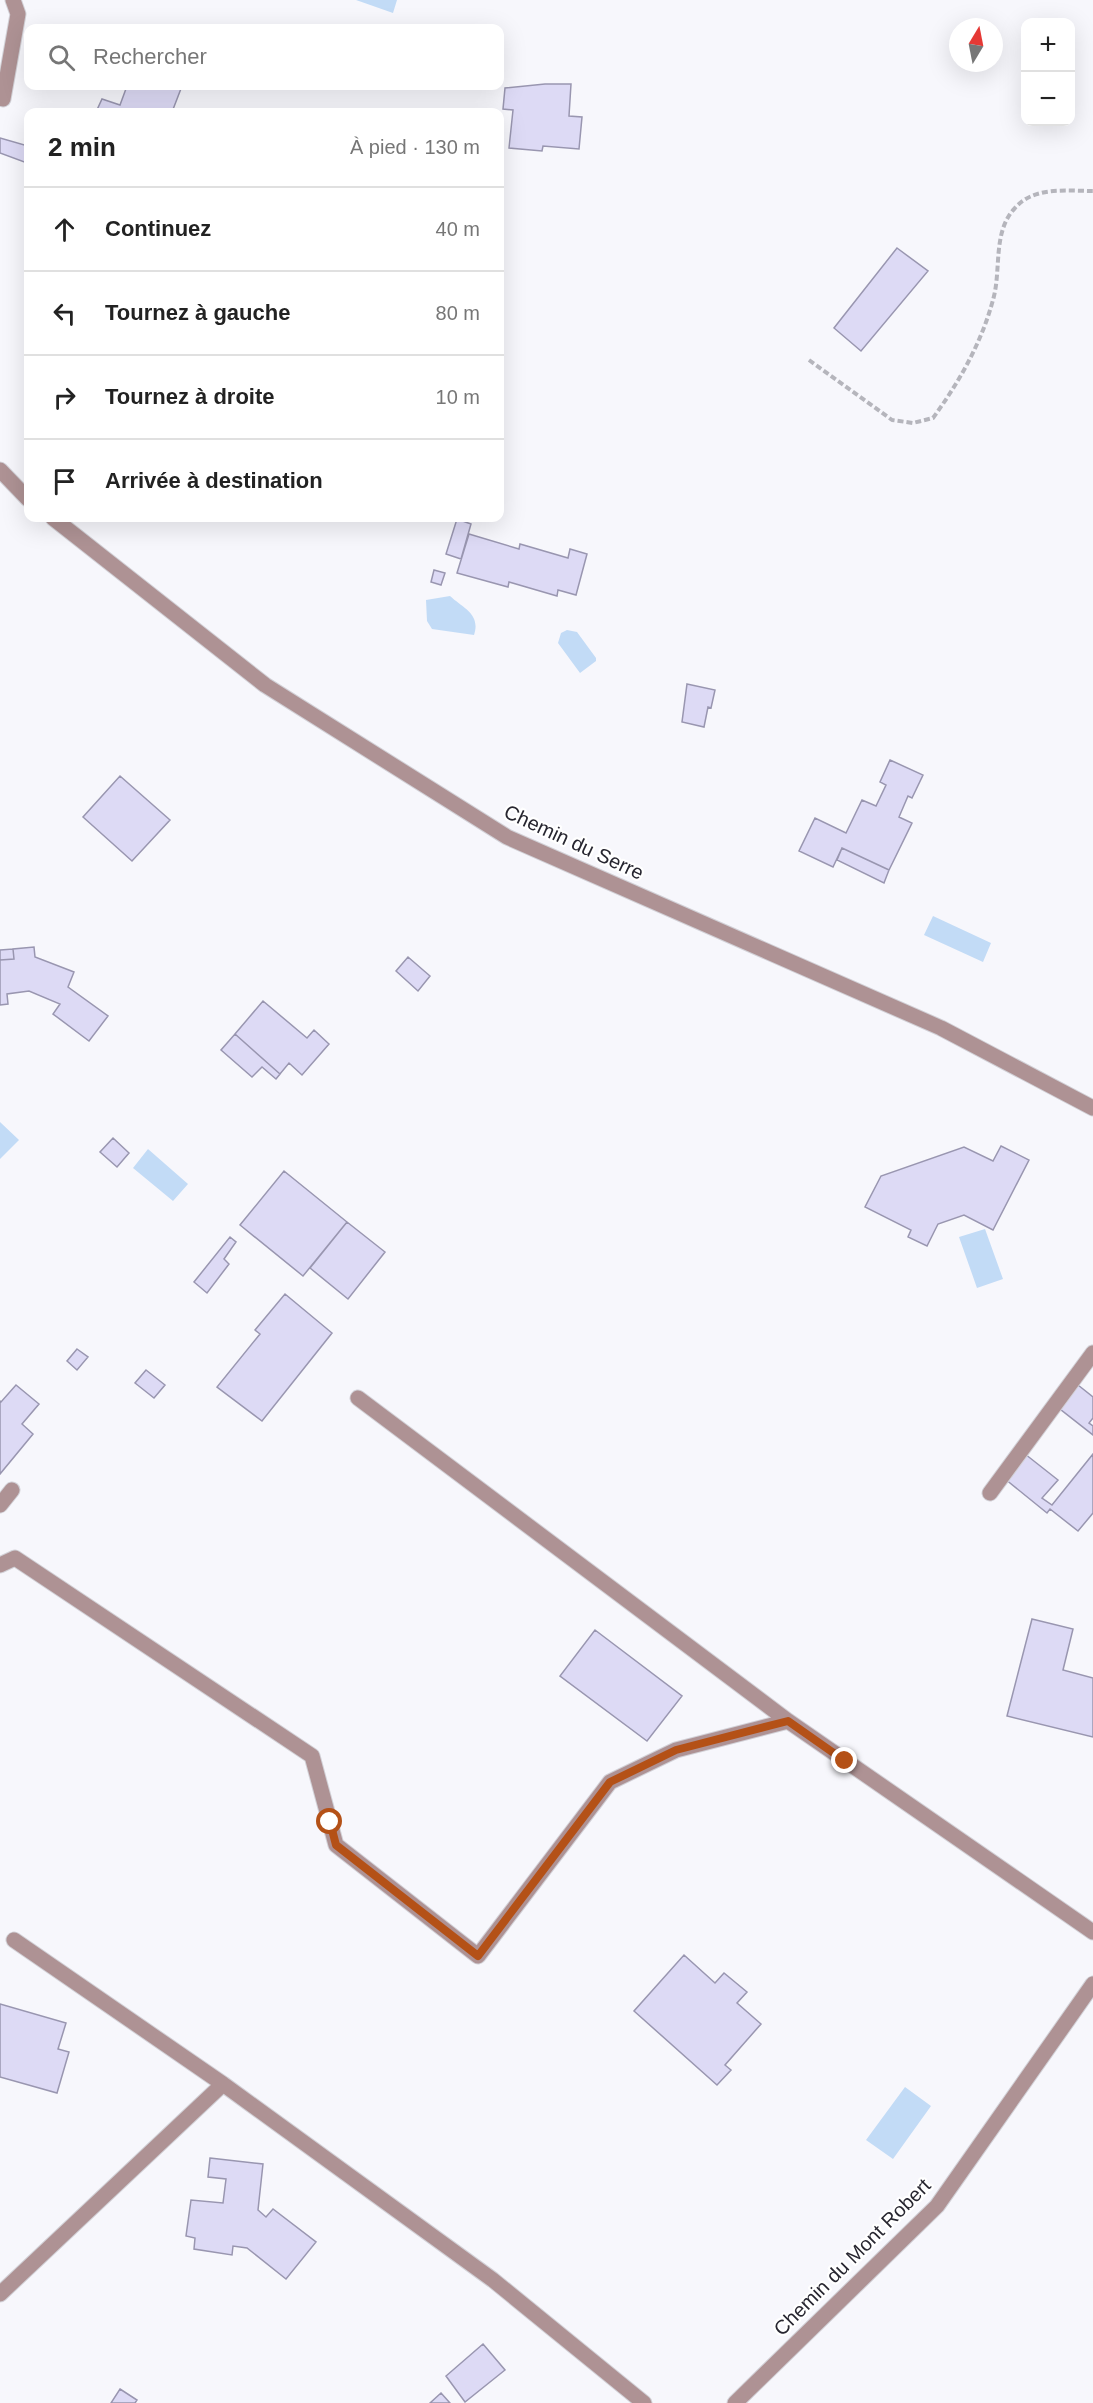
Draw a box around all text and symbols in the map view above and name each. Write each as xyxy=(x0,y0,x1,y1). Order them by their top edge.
north arrow xyxy=(949,18,1003,72)
map controls xyxy=(1021,18,1075,126)
button: + xyxy=(1021,18,1075,72)
search box xyxy=(24,24,504,90)
icon: search xyxy=(45,41,78,74)
text: Rechercher xyxy=(93,44,207,69)
button: − xyxy=(1021,72,1075,126)
text: 2 min xyxy=(48,132,116,162)
text: À pied · 130 m xyxy=(350,136,480,158)
icon: ahead xyxy=(48,213,81,246)
text: Continuez xyxy=(105,216,211,241)
text: 40 m xyxy=(436,218,480,240)
icon: left xyxy=(48,297,81,330)
text: Tournez à gauche xyxy=(105,300,290,325)
text: 80 m xyxy=(436,302,480,324)
icon: right xyxy=(48,381,81,414)
text: Tournez à droite xyxy=(105,384,275,409)
text: 10 m xyxy=(436,386,480,408)
icon: arrive xyxy=(48,465,81,498)
text: Arrivée à destination xyxy=(105,468,323,493)
street label: Chemin du Serre xyxy=(501,800,647,884)
route end xyxy=(831,1747,857,1773)
route start xyxy=(316,1808,342,1834)
street label: Chemin du Mont Robert xyxy=(769,2174,935,2340)

